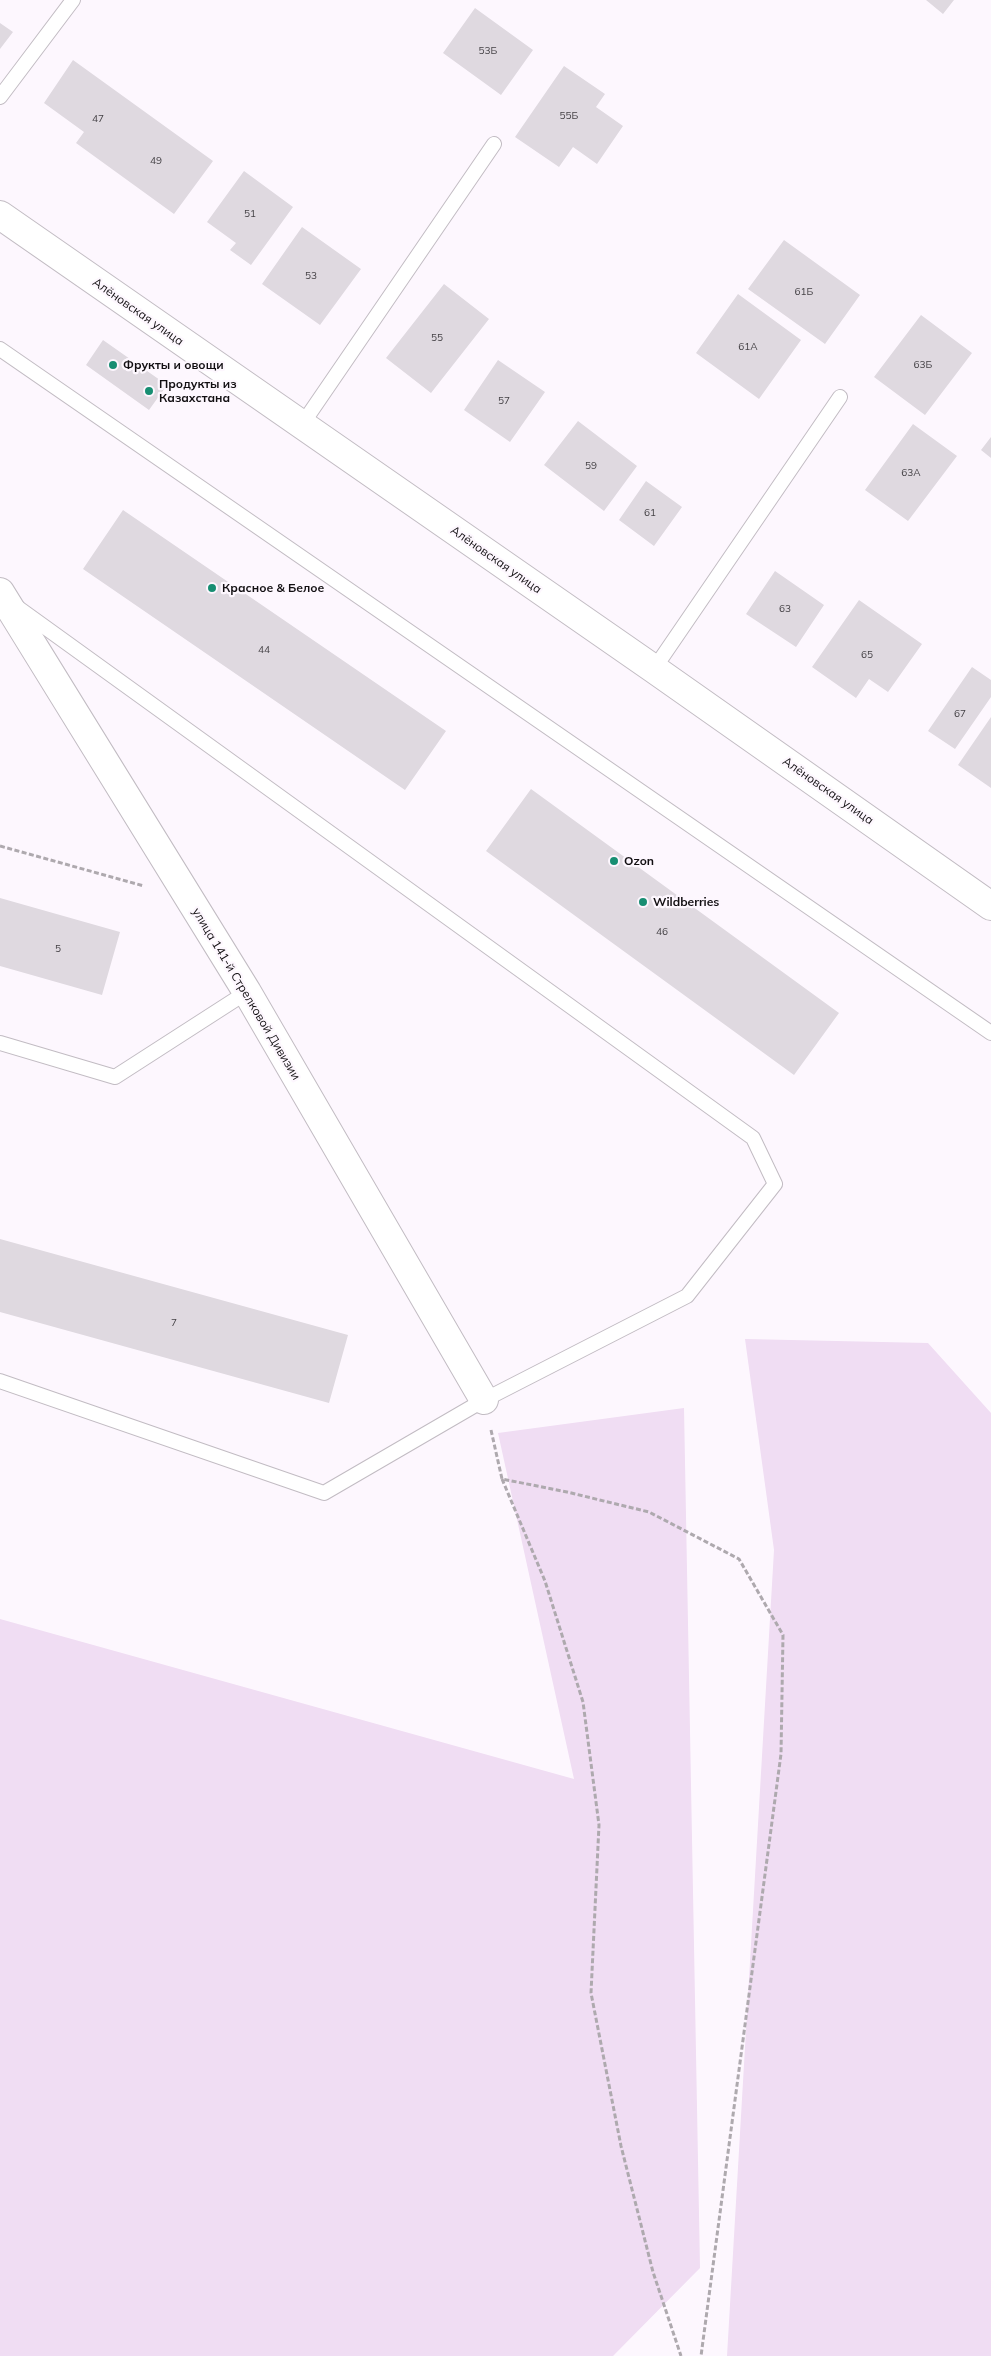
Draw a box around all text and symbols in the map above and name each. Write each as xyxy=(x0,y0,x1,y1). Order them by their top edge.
house number: 53Б xyxy=(479,45,497,57)
house number: 55Б xyxy=(560,110,578,122)
house number: 47 xyxy=(92,113,104,125)
house number: 49 xyxy=(150,155,162,167)
house number: 51 xyxy=(244,208,256,220)
house number: 53 xyxy=(305,270,317,282)
street label: Алёновская улица xyxy=(90,275,186,349)
house number: 61Б xyxy=(795,286,813,298)
house number: 55 xyxy=(431,332,443,344)
house number: 61А xyxy=(738,341,758,353)
place label: Фрукты и овощи xyxy=(123,358,224,372)
marker: Фрукты и овощи xyxy=(107,359,119,371)
house number: 63Б xyxy=(914,359,932,371)
place label: Продукты из Казахстана xyxy=(159,377,237,405)
marker: Продукты из Казахстана xyxy=(143,385,155,397)
house number: 57 xyxy=(498,395,510,407)
house number: 59 xyxy=(585,460,597,472)
house number: 63А xyxy=(901,467,921,479)
house number: 61 xyxy=(644,507,656,519)
street label: Алёновская улица xyxy=(448,523,544,597)
place label: Красное & Белое xyxy=(222,581,324,595)
marker: Красное & Белое xyxy=(206,582,218,594)
house number: 63 xyxy=(779,603,791,615)
house number: 44 xyxy=(258,644,270,656)
house number: 65 xyxy=(861,649,873,661)
house number: 67 xyxy=(954,708,966,720)
street label: Алёновская улица xyxy=(780,754,876,828)
place label: Ozon xyxy=(624,854,654,868)
marker: Ozon xyxy=(608,855,620,867)
place label: Wildberries xyxy=(653,895,719,909)
marker: Wildberries xyxy=(637,896,649,908)
street label: улица 141-й Стрелковой Дивизии xyxy=(189,905,303,1083)
house number: 46 xyxy=(656,926,668,938)
house number: 5 xyxy=(55,943,61,955)
house number: 7 xyxy=(171,1317,177,1329)

